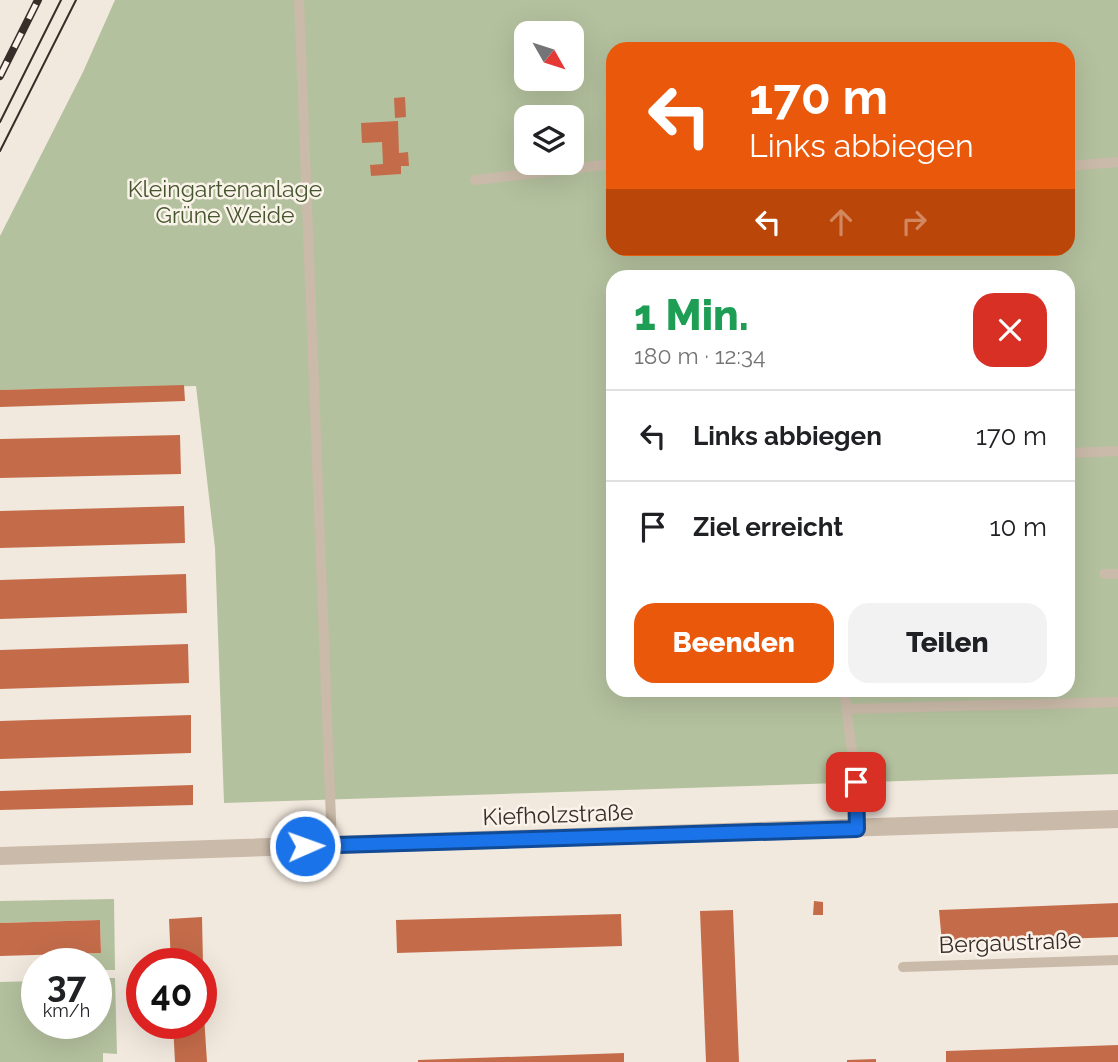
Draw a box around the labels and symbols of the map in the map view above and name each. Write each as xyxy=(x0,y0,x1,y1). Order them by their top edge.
north arrow xyxy=(514,21,584,91)
park label: Kleingartenanlage Grüne Weide xyxy=(128,175,322,228)
pin xyxy=(826,752,886,812)
street label: Kiefholzstraße xyxy=(482,798,634,830)
position arrow xyxy=(268,809,342,883)
street label: Bergaustraße xyxy=(938,926,1082,958)
speed limit sign: 40 xyxy=(126,948,217,1039)

